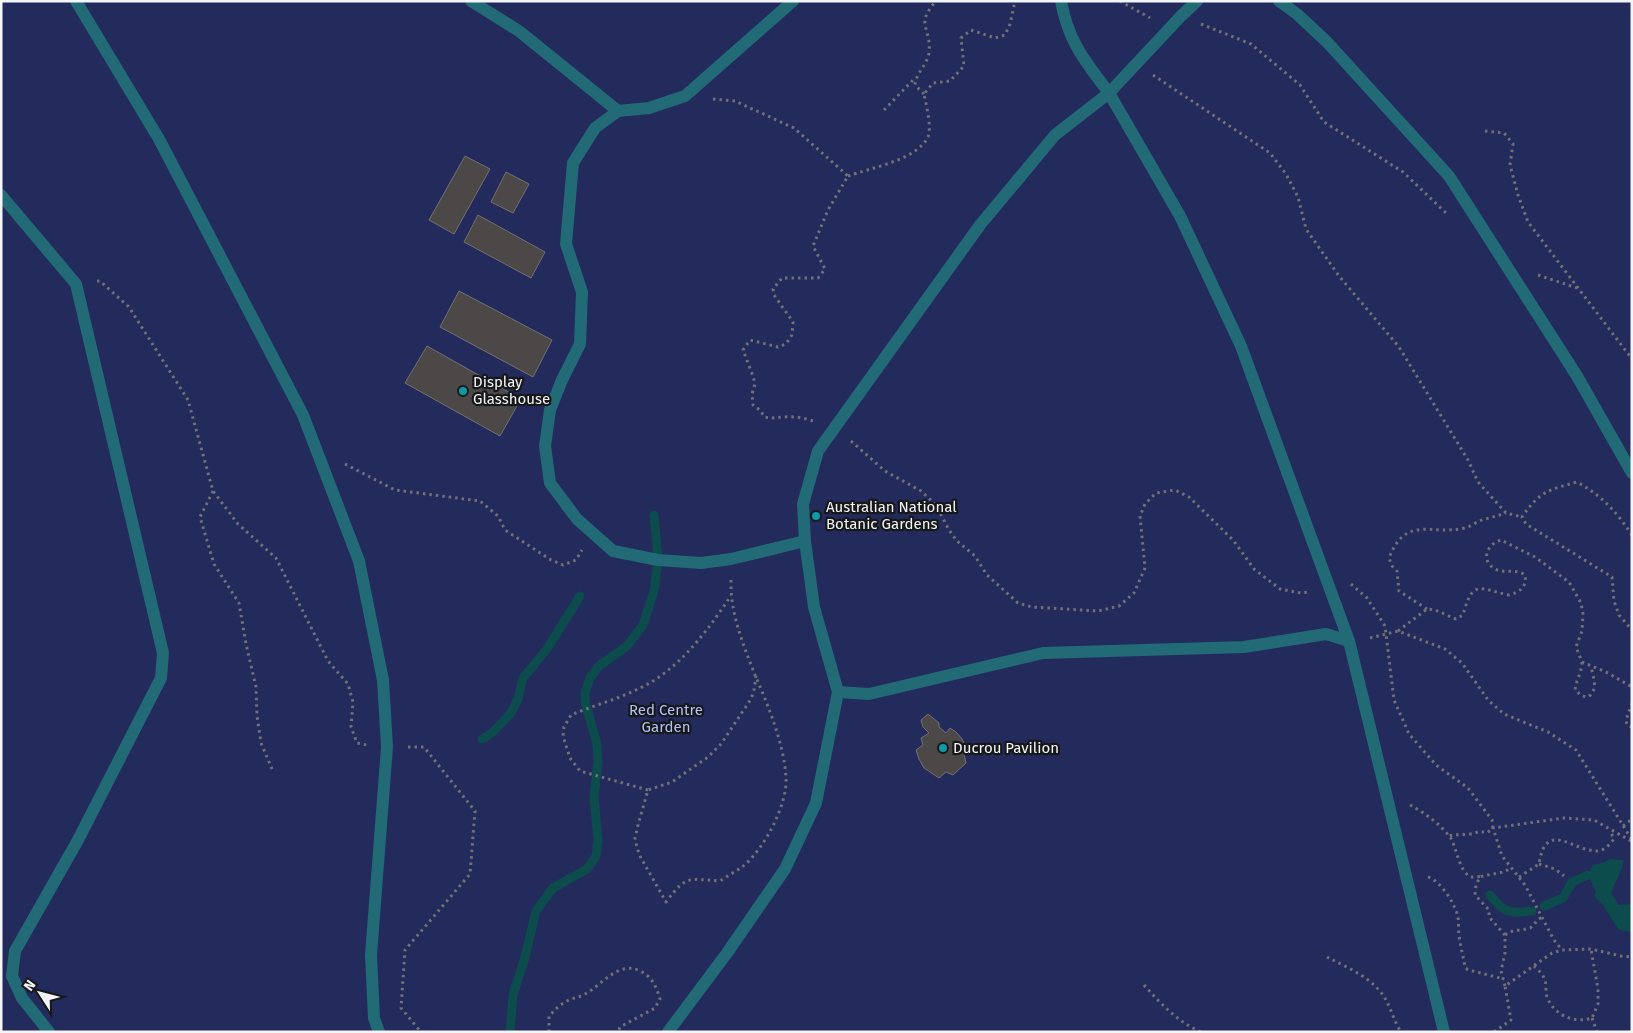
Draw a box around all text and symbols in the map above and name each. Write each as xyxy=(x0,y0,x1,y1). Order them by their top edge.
place label: Display Glasshouse xyxy=(473,373,550,408)
marker: Display Glasshouse xyxy=(457,385,469,397)
place label: Australian National Botanic Gardens xyxy=(826,498,957,533)
marker: Australian National Botanic Gardens xyxy=(810,510,822,522)
park label: Red Centre Garden xyxy=(629,701,703,736)
place label: Ducrou Pavilion xyxy=(953,739,1059,757)
marker: Ducrou Pavilion xyxy=(937,742,949,754)
north arrow xyxy=(15,968,65,1018)
text: N xyxy=(20,977,39,994)

